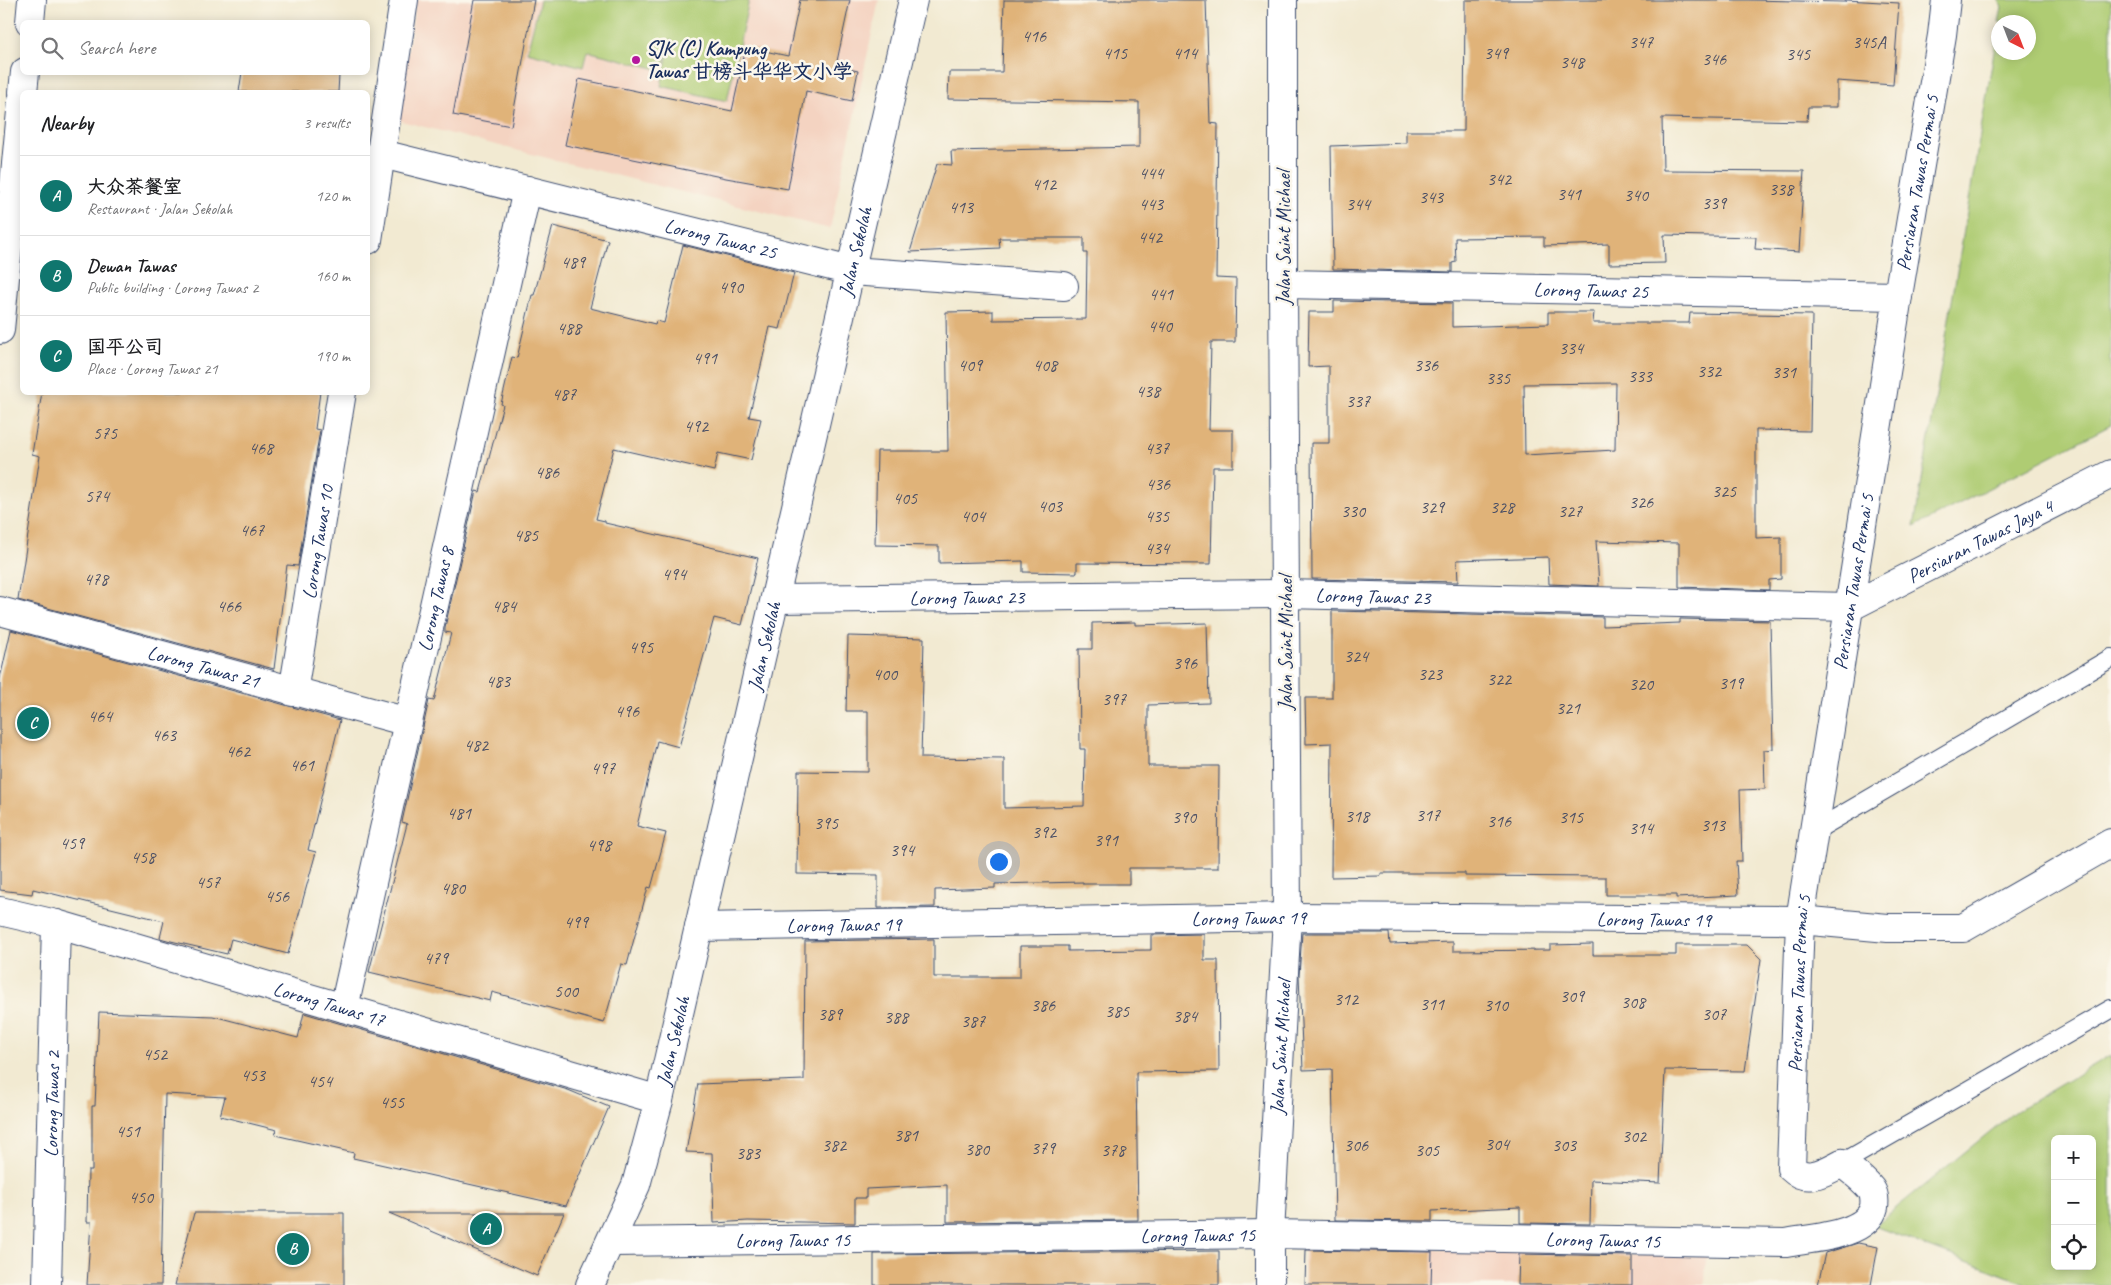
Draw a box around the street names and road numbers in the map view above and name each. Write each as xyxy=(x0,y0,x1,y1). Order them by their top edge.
street label: Persiaran Tawas Permai 5 xyxy=(1891,92,1945,272)
street label: Jalan Saint Michael xyxy=(1271,167,1296,306)
street label: Jalan Sekolah xyxy=(833,204,878,300)
street label: Lorong Tawas 25 xyxy=(662,213,780,265)
street label: Lorong Tawas 25 xyxy=(1533,277,1650,304)
street label: Lorong Tawas 10 xyxy=(296,481,340,601)
street label: Persiaran Tawas Permai 5 xyxy=(1828,491,1880,671)
street label: Persiaran Tawas Jaya 4 xyxy=(1903,493,2059,589)
street label: Lorong Tawas 8 xyxy=(412,543,460,654)
street label: Jalan Saint Michael xyxy=(1273,572,1298,711)
street label: Lorong Tawas 23 xyxy=(1315,583,1433,610)
street label: Lorong Tawas 23 xyxy=(909,585,1027,611)
street label: Jalan Sekolah xyxy=(742,598,787,694)
street label: Lorong Tawas 21 xyxy=(145,640,263,694)
street label: Persiaran Tawas Permai 5 xyxy=(1782,892,1817,1073)
street label: Lorong Tawas 19 xyxy=(1191,905,1308,932)
street label: Lorong Tawas 19 xyxy=(1596,907,1713,932)
street label: Lorong Tawas 19 xyxy=(786,912,904,939)
street label: Lorong Tawas 17 xyxy=(270,976,389,1033)
street label: Jalan Saint Michael xyxy=(1264,976,1297,1116)
street label: Jalan Sekolah xyxy=(651,993,696,1089)
street label: Lorong Tawas 2 xyxy=(38,1049,66,1157)
street label: Lorong Tawas 15 xyxy=(1140,1222,1257,1249)
street label: Lorong Tawas 15 xyxy=(735,1227,852,1253)
street label: Lorong Tawas 15 xyxy=(1545,1227,1662,1254)

